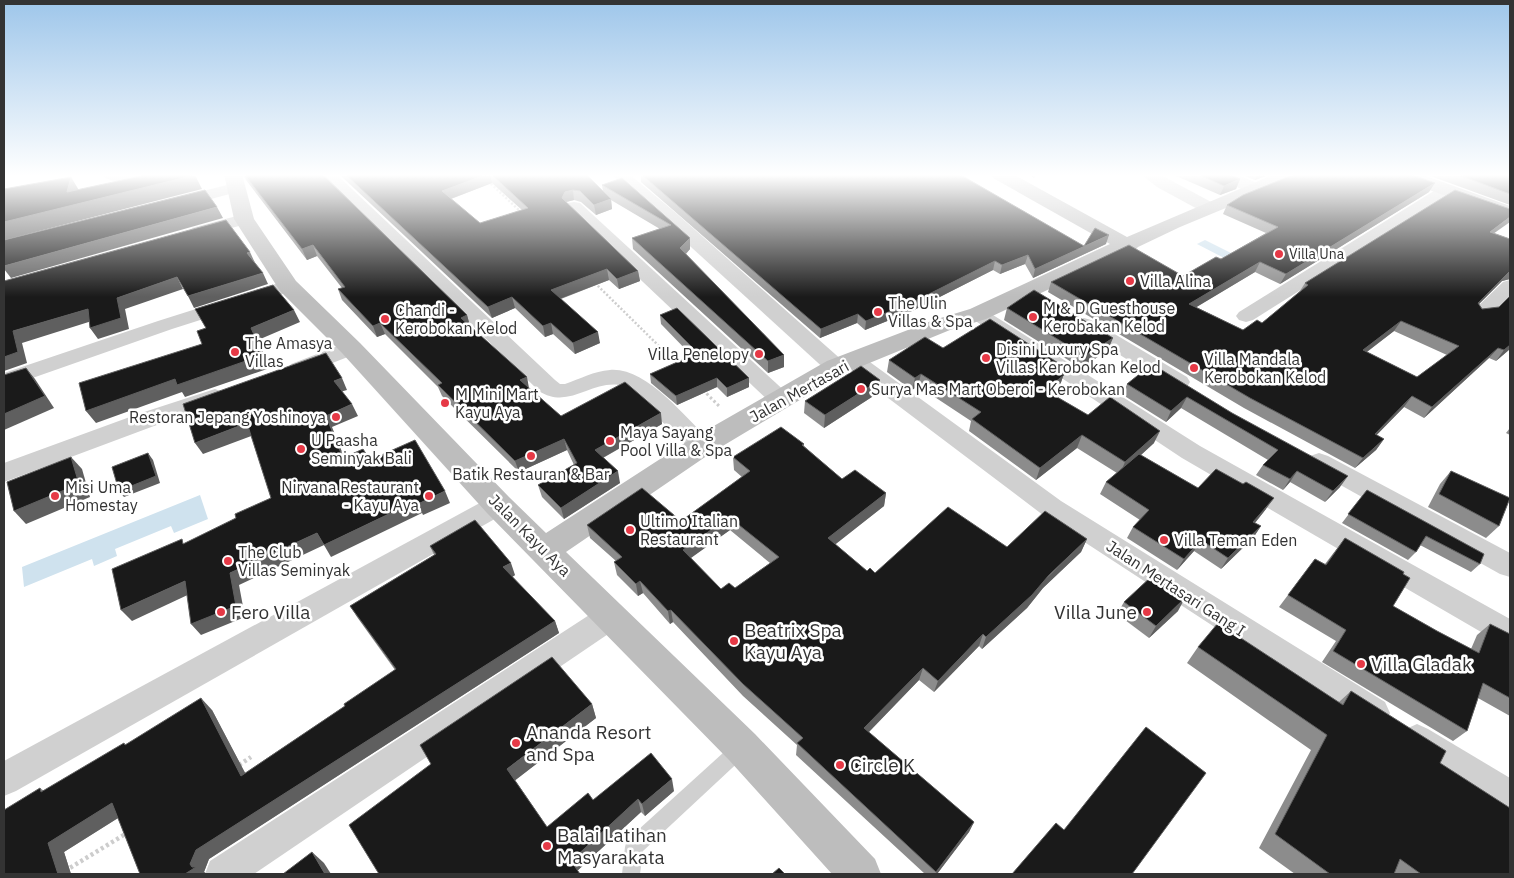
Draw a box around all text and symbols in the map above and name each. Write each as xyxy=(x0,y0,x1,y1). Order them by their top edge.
place label: Villa Una xyxy=(1289,245,1345,263)
marker: Villa Una xyxy=(1273,248,1285,260)
place label: Villa Alina xyxy=(1140,271,1211,291)
marker: Villa Alina xyxy=(1124,275,1136,287)
place label: The Ulin Villas & Spa xyxy=(888,293,973,331)
place label: M & D Guesthouse Kerobakan Kelod xyxy=(1043,298,1175,336)
place label: Chandi - Kerobokan Kelod xyxy=(395,300,517,338)
marker: The Ulin Villas & Spa xyxy=(872,306,884,318)
marker: M & D Guesthouse Kerobakan Kelod xyxy=(1027,311,1039,323)
marker: Chandi - Kerobokan Kelod xyxy=(379,313,391,325)
place label: The Amasya Villas xyxy=(245,333,333,371)
place label: Disini Luxury Spa Villas Kerobokan Kelod xyxy=(996,339,1161,377)
place label: Villa Penelopy xyxy=(648,344,749,364)
marker: The Amasya Villas xyxy=(229,346,241,358)
marker: Villa Penelopy xyxy=(753,348,765,360)
place label: Villa Mandala Kerobokan Kelod xyxy=(1204,349,1326,387)
marker: Disini Luxury Spa Villas Kerobokan Kelod xyxy=(980,352,992,364)
street label: Jalan Mertasari xyxy=(746,355,852,427)
marker: Villa Mandala Kerobokan Kelod xyxy=(1188,362,1200,374)
place label: Surya Mas Mart Oberoi - Kerobokan xyxy=(871,379,1125,399)
marker: Surya Mas Mart Oberoi - Kerobokan xyxy=(855,383,867,395)
place label: M Mini Mart Kayu Aya xyxy=(455,384,539,422)
marker: M Mini Mart Kayu Aya xyxy=(439,397,451,409)
place label: Restoran Jepang Yoshinoya xyxy=(129,407,326,427)
marker: Restoran Jepang Yoshinoya xyxy=(330,411,342,423)
place label: Maya Sayang Pool Villa & Spa xyxy=(620,422,733,460)
place label: U Paasha Seminyak Bali xyxy=(311,430,412,468)
marker: Maya Sayang Pool Villa & Spa xyxy=(604,435,616,447)
marker: U Paasha Seminyak Bali xyxy=(295,443,307,455)
marker: Batik Restauran & Bar xyxy=(525,450,537,462)
place label: Batik Restauran & Bar xyxy=(452,464,610,484)
place label: Misi Uma Homestay xyxy=(65,477,138,515)
place label: Nirvana Restaurant - Kayu Aya xyxy=(281,477,419,515)
marker: Misi Uma Homestay xyxy=(49,490,61,502)
marker: Nirvana Restaurant - Kayu Aya xyxy=(423,490,435,502)
street label: Jalan Kayu Aya xyxy=(485,490,576,581)
place label: Ultimo Italian Restaurant xyxy=(640,511,738,549)
marker: Ultimo Italian Restaurant xyxy=(624,524,636,536)
place label: Villa Teman Eden xyxy=(1174,530,1297,550)
marker: Villa Teman Eden xyxy=(1158,534,1170,546)
street label: Jalan Mertasari Gang I xyxy=(1103,536,1249,640)
place label: The Club Villas Seminyak xyxy=(238,542,351,580)
marker: The Club Villas Seminyak xyxy=(222,555,234,567)
place label: Fero Villa xyxy=(231,600,310,624)
place label: Villa June xyxy=(1054,600,1137,624)
marker: Fero Villa xyxy=(215,606,227,618)
marker: Villa June xyxy=(1141,606,1153,618)
place label: Beatrix Spa Kayu Aya xyxy=(744,618,842,664)
marker: Beatrix Spa Kayu Aya xyxy=(728,635,740,647)
place label: Villa Gladak xyxy=(1371,652,1472,676)
marker: Villa Gladak xyxy=(1355,658,1367,670)
place label: Ananda Resort and Spa xyxy=(526,720,651,766)
marker: Ananda Resort and Spa xyxy=(510,737,522,749)
place label: Circle K xyxy=(850,753,915,777)
marker: Circle K xyxy=(834,759,846,771)
place label: Balai Latihan Masyarakata xyxy=(557,823,667,869)
marker: Balai Latihan Masyarakata xyxy=(541,840,553,852)

